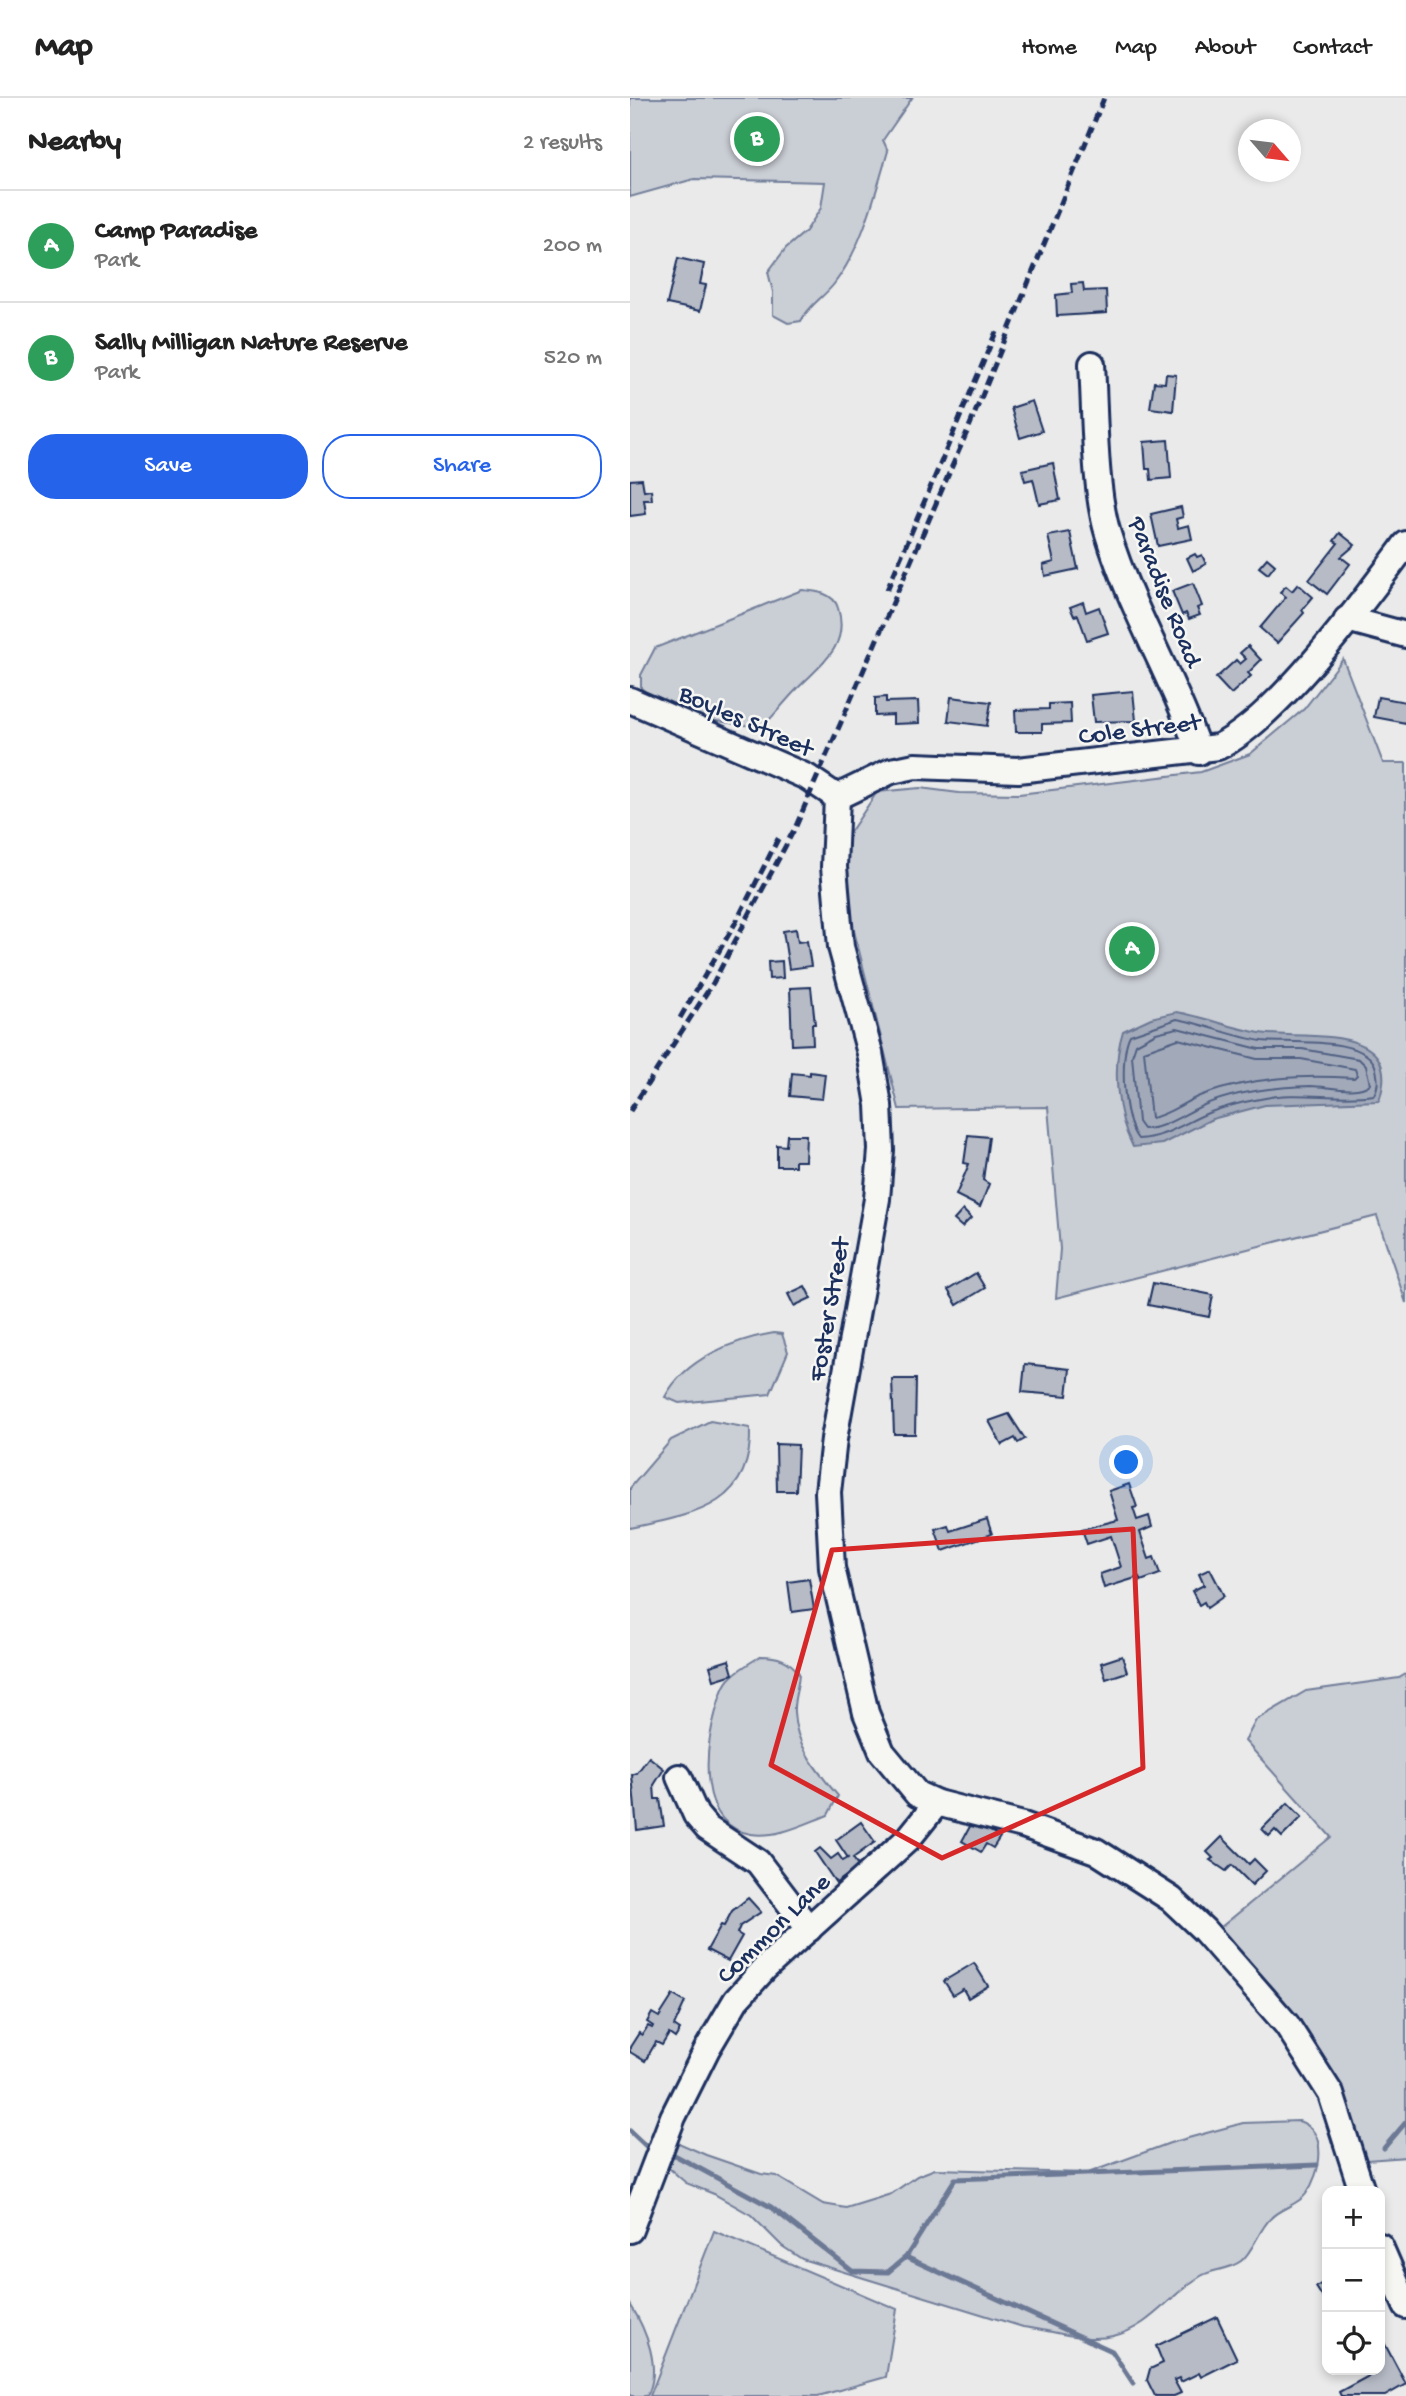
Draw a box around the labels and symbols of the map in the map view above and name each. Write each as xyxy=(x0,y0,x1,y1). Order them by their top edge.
pin: B xyxy=(734,113,780,165)
north arrow xyxy=(1238,119,1301,182)
street label: Paradise Road xyxy=(1118,512,1208,674)
street label: Boyles Street xyxy=(672,679,819,767)
street label: Cole Street xyxy=(1077,708,1204,754)
pin: A xyxy=(1109,923,1155,975)
street label: Foster Street xyxy=(803,1233,860,1385)
your location xyxy=(1109,1445,1143,1479)
street label: Common Lane xyxy=(712,1868,839,1992)

